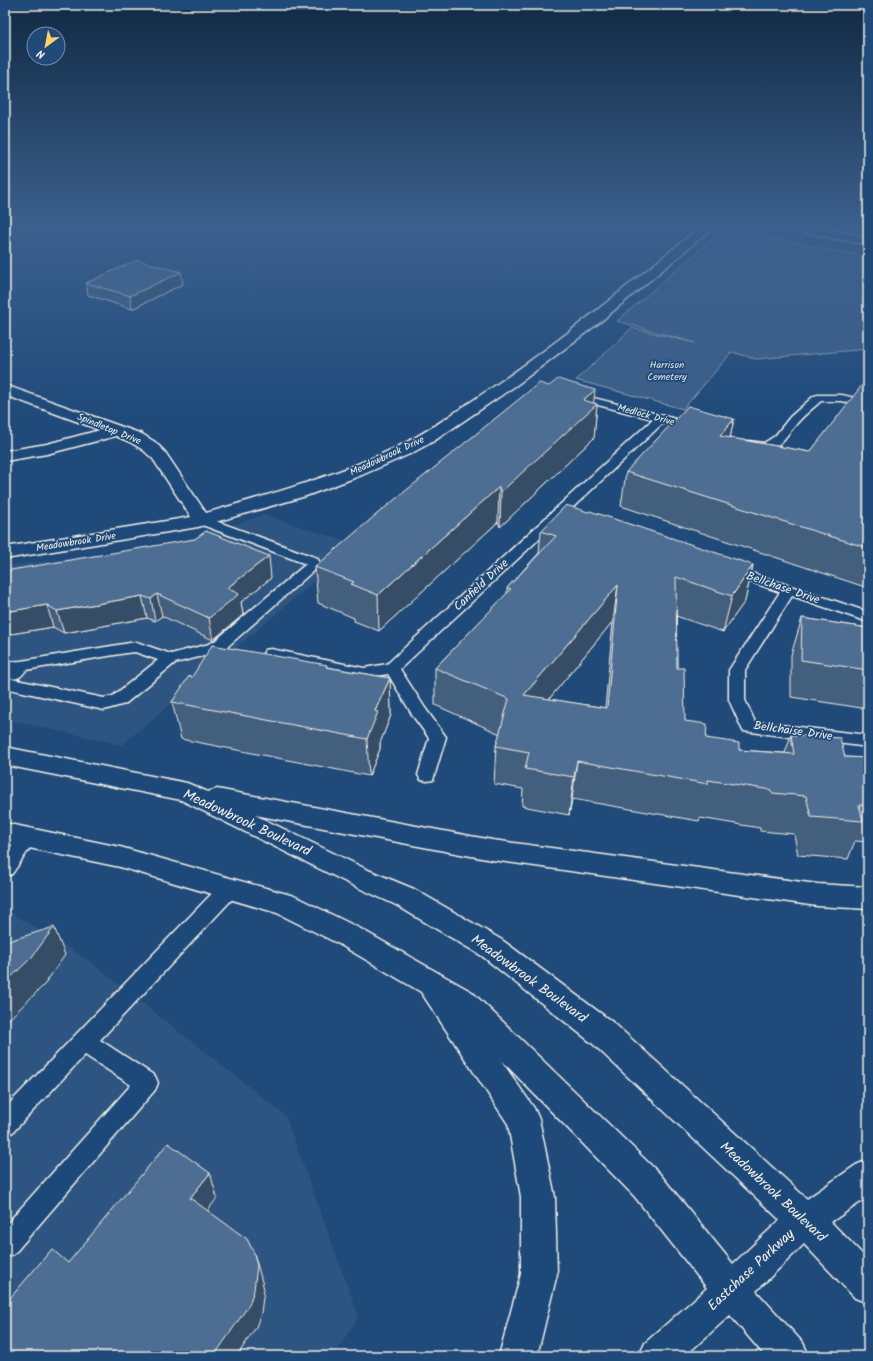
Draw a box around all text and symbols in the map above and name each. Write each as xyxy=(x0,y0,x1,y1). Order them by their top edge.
north arrow xyxy=(26,26,66,66)
text: N xyxy=(33,44,49,63)
park label: Harrison Cemetery xyxy=(647,357,687,385)
street label: Medlock Drive xyxy=(616,400,677,430)
street label: Spindletop Drive xyxy=(75,409,144,449)
street label: Meadowbrook Drive xyxy=(347,432,427,480)
street label: Meadowbrook Drive xyxy=(35,528,118,556)
street label: Canfield Drive xyxy=(449,554,513,616)
street label: Bellchase Drive xyxy=(744,567,823,610)
street label: Bellchaise Drive xyxy=(752,716,834,746)
street label: Meadowbrook Boulevard xyxy=(179,784,316,863)
street label: Meadowbrook Boulevard xyxy=(466,929,593,1029)
street label: Meadowbrook Boulevard xyxy=(715,1136,832,1248)
street label: Eastchase Parkway xyxy=(702,1223,800,1316)

